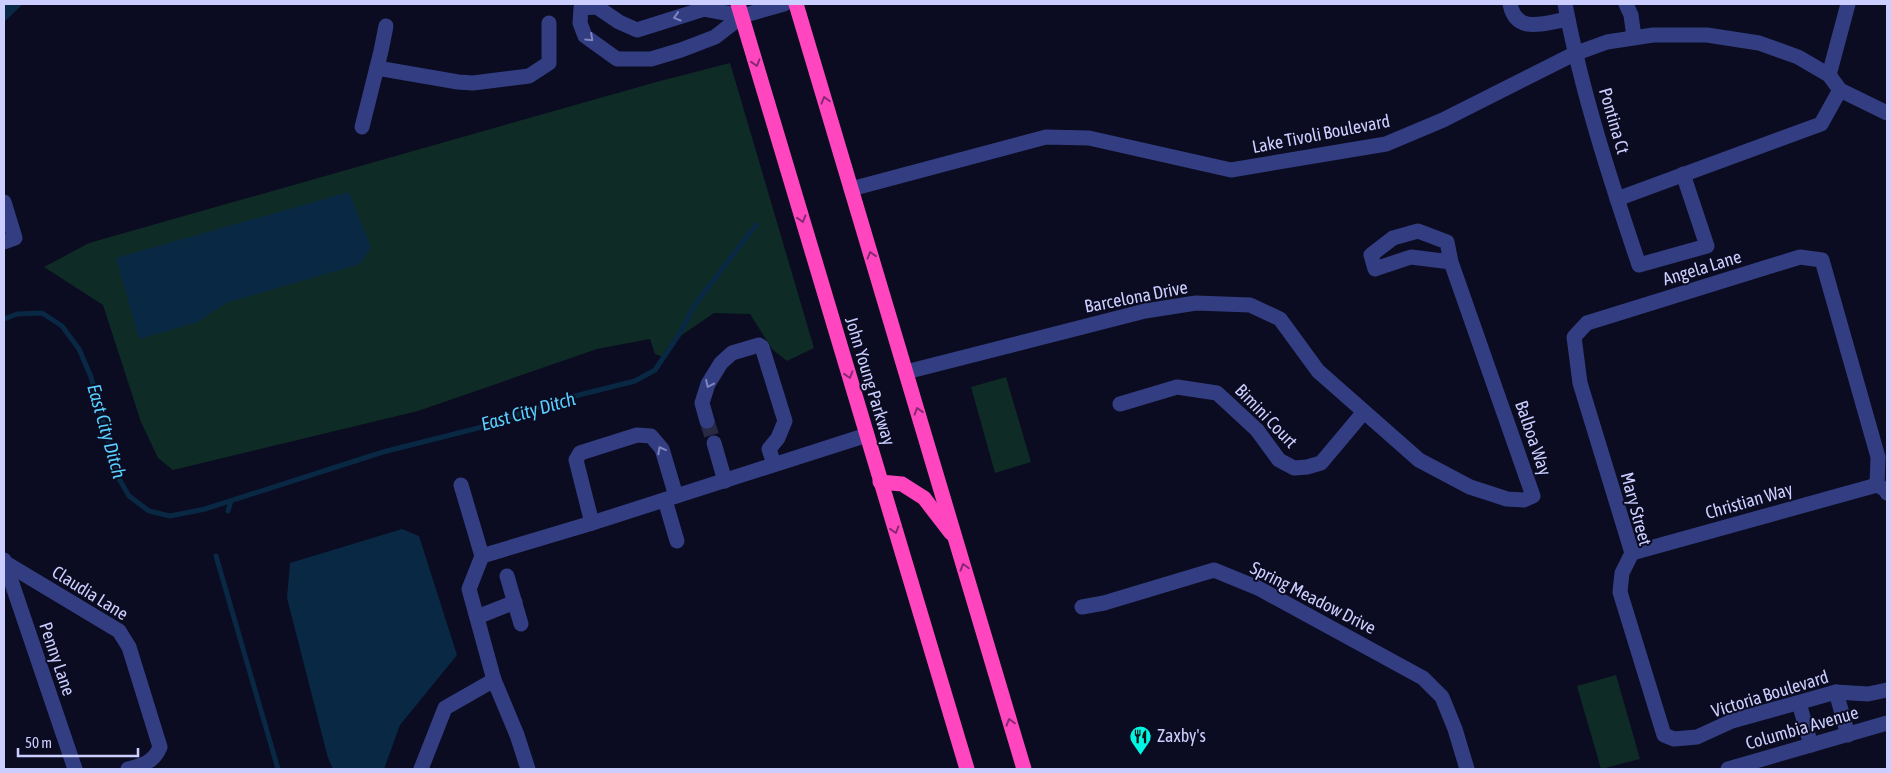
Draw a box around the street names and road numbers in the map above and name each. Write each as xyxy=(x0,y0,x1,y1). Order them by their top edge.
street label: Pontina Ct xyxy=(1595,85,1634,156)
street label: Lake Tivoli Boulevard xyxy=(1250,110,1392,157)
street label: Angela Lane xyxy=(1660,246,1744,289)
street label: Barcelona Drive xyxy=(1083,276,1189,317)
street label: John Young Parkway xyxy=(841,314,900,448)
street label: Bimini Court xyxy=(1231,379,1302,452)
street label: Balboa Way xyxy=(1511,398,1556,478)
street label: Mary Street xyxy=(1617,470,1656,548)
street label: Christian Way xyxy=(1703,478,1795,523)
street label: Spring Meadow Drive xyxy=(1247,557,1379,638)
street label: Claudia Lane xyxy=(48,561,132,624)
street label: Penny Lane xyxy=(35,619,80,698)
street label: Victoria Boulevard xyxy=(1709,666,1831,721)
street label: Columbia Avenue xyxy=(1743,701,1861,754)

